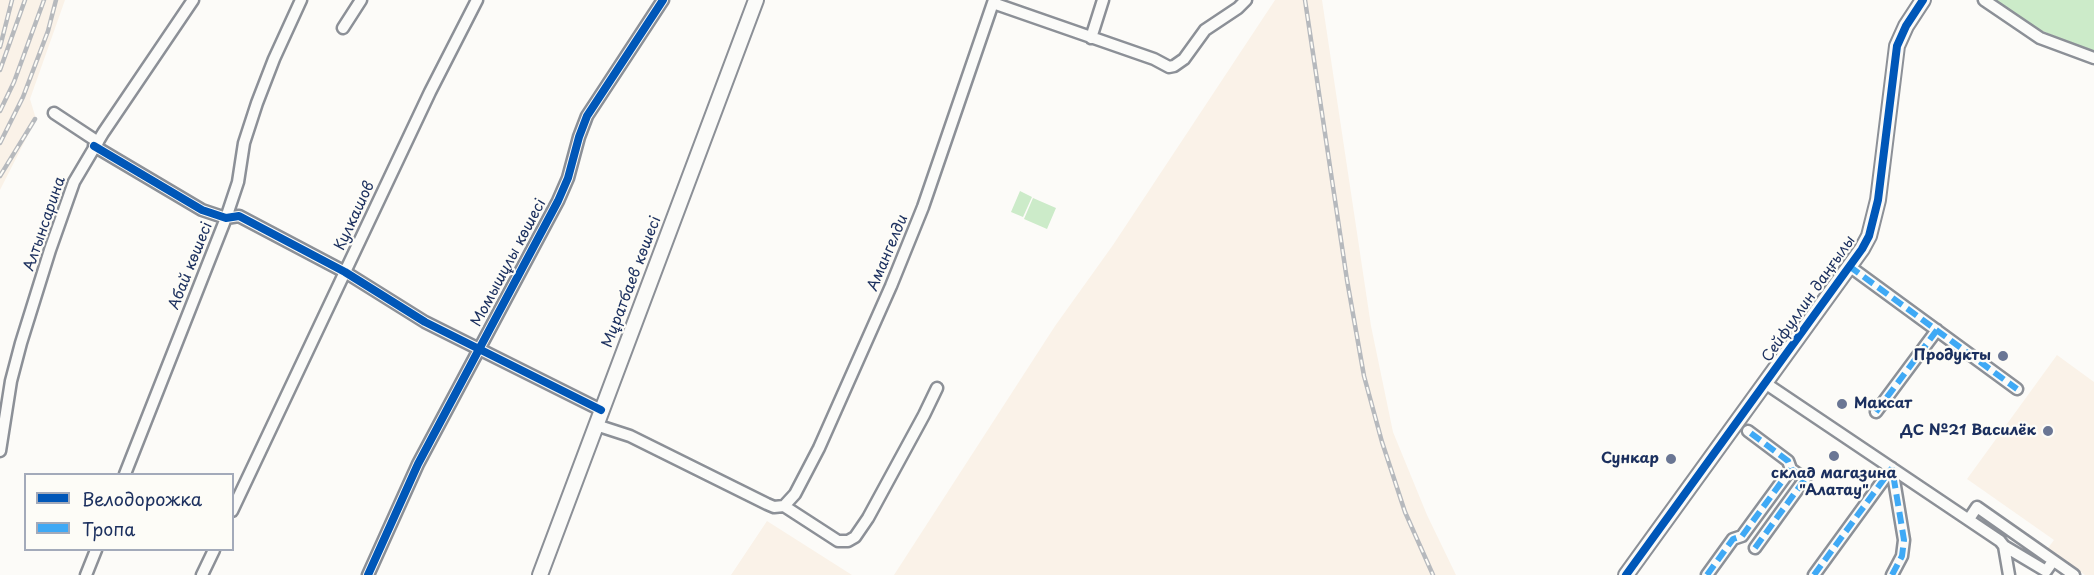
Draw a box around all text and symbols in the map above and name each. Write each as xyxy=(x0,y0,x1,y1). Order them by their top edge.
street label: Алтынсарина xyxy=(20,174,70,274)
street label: Кулкашов xyxy=(331,179,379,253)
street label: Момышұлы көшесі xyxy=(468,196,550,330)
street label: Амангелди xyxy=(864,212,912,294)
street label: Мұратбаев көшесі xyxy=(599,214,665,350)
street label: Абай көшесі xyxy=(165,220,217,312)
street label: Сейфуллин даңғылы xyxy=(1759,232,1859,366)
place label: Продукты xyxy=(1914,347,1991,365)
marker: Продукты xyxy=(1996,349,2010,363)
place label: Максат xyxy=(1854,395,1912,413)
marker: Максат xyxy=(1835,397,1849,411)
place label: ДС №21 Василёк xyxy=(1901,422,2036,440)
marker: ДС №21 Василёк xyxy=(2041,424,2055,438)
marker: склад магазина "Алатау" xyxy=(1827,449,1841,463)
place label: Сункар xyxy=(1601,450,1659,468)
marker: Сункар xyxy=(1664,452,1678,466)
place label: склад магазина "Алатау" xyxy=(1771,465,1897,500)
legend xyxy=(24,473,234,551)
text: Велодорожка xyxy=(82,485,202,512)
text: Тропа xyxy=(82,515,135,542)

